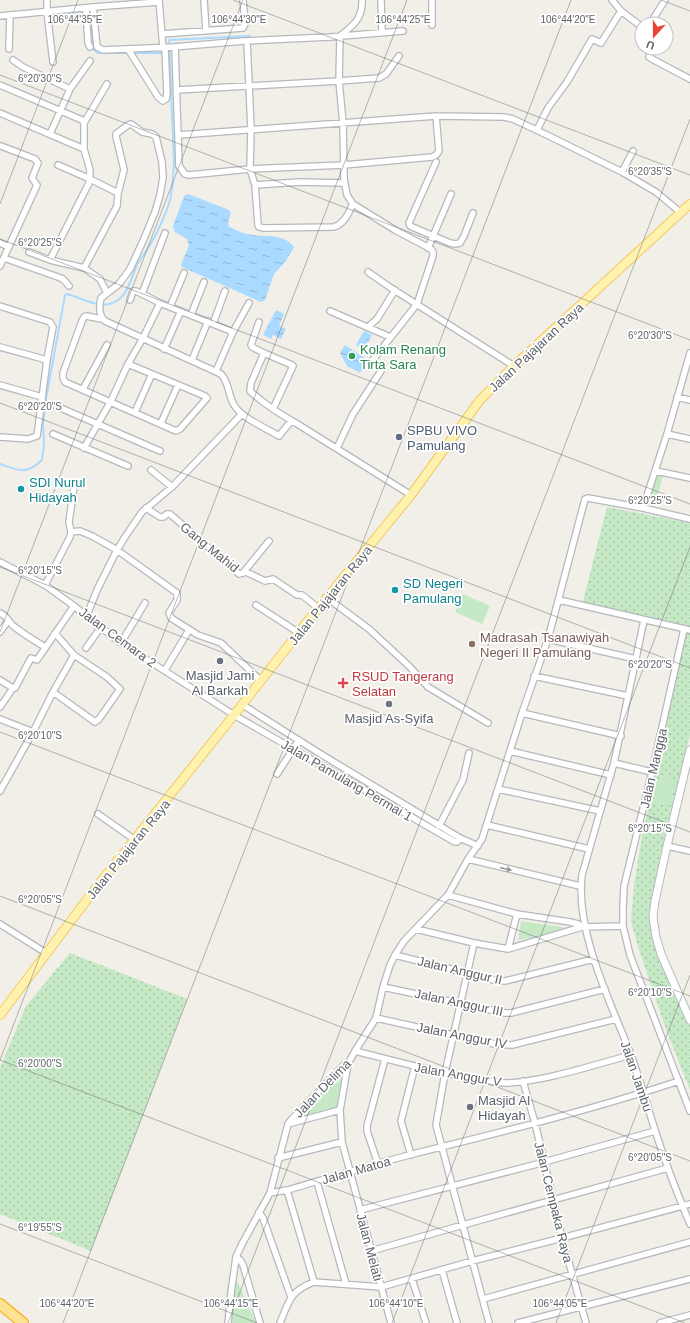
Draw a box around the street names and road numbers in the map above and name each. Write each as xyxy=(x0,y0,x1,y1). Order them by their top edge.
street label: Jalan Pajajaran Raya xyxy=(486,299,587,395)
street label: Gang Mahid xyxy=(177,519,242,576)
street label: Jalan Pajajaran Raya xyxy=(286,542,376,648)
street label: Jalan Cemara 2 xyxy=(76,604,159,670)
street label: Jalan Mangga xyxy=(637,726,670,810)
street label: Jalan Pamulang Permai 1 xyxy=(279,737,415,824)
street label: Jalan Pajajaran Raya xyxy=(84,796,174,902)
street label: Jalan Anggur II xyxy=(416,953,504,988)
street label: Jalan Anggur III xyxy=(413,986,505,1019)
street label: Jalan Anggur IV xyxy=(415,1019,509,1052)
street label: Jalan Jambu xyxy=(617,1039,656,1113)
street label: Jalan Delima xyxy=(291,1056,354,1121)
street label: Jalan Anggur V xyxy=(413,1059,503,1090)
street label: Jalan Cempaka Raya xyxy=(531,1140,576,1265)
street label: Jalan Matoa xyxy=(320,1153,393,1187)
street label: Jalan Melati xyxy=(353,1212,386,1283)

